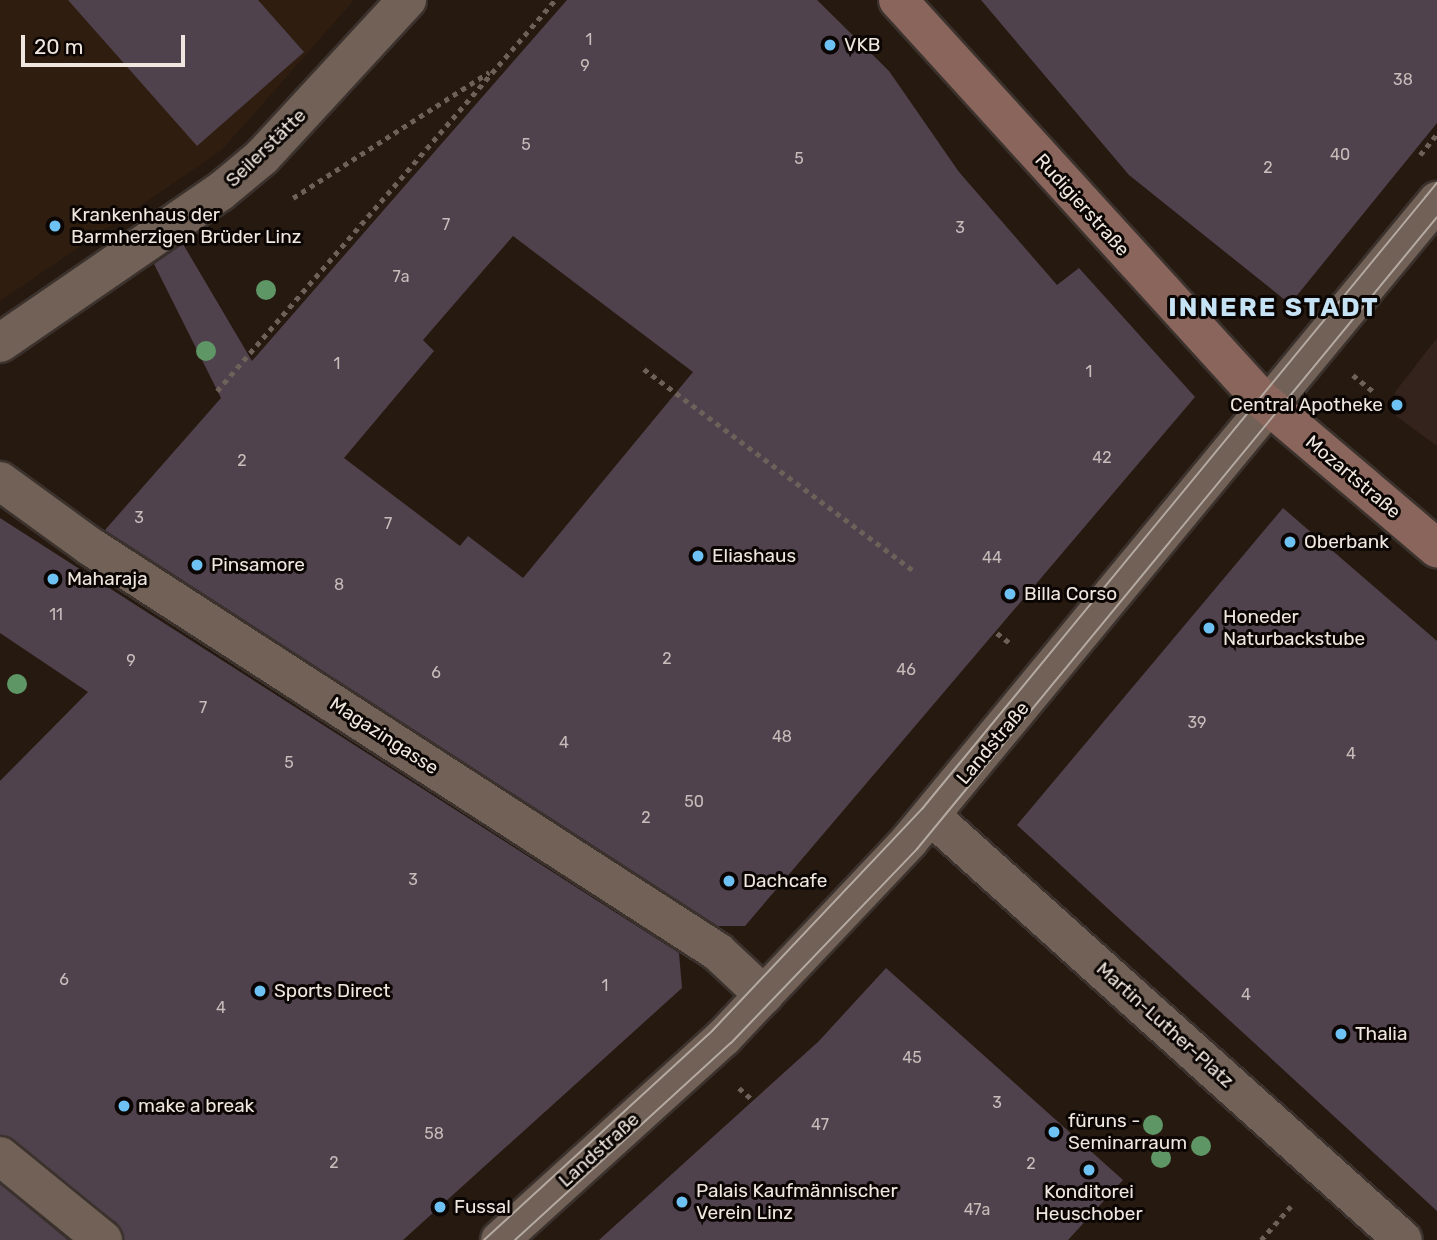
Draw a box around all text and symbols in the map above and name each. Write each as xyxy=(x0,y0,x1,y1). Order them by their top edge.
scale bar xyxy=(24,21,189,65)
house number: 1 xyxy=(586,30,592,50)
text: 20 m xyxy=(34,34,83,59)
place label: VKB xyxy=(844,34,881,56)
marker: VKB xyxy=(822,37,838,53)
house number: 9 xyxy=(580,56,590,76)
house number: 38 xyxy=(1393,70,1413,90)
street label: Seilerstätte xyxy=(221,104,311,192)
house number: 5 xyxy=(521,135,531,155)
house number: 40 xyxy=(1330,145,1350,165)
house number: 5 xyxy=(794,149,804,169)
street label: Rudigierstraße xyxy=(1030,149,1134,261)
house number: 2 xyxy=(1263,158,1273,178)
place label: Krankenhaus der Barmherzigen Brüder Linz xyxy=(71,204,302,248)
house number: 7 xyxy=(442,215,450,235)
marker: Krankenhaus der Barmherzigen Brüder Linz xyxy=(45,216,65,236)
house number: 3 xyxy=(955,218,965,238)
house number: 7a xyxy=(392,267,410,287)
district label: INNERE STADT xyxy=(1170,292,1378,324)
house number: 1 xyxy=(334,354,340,374)
house number: 1 xyxy=(1086,362,1092,382)
place label: Central Apotheke xyxy=(1230,394,1383,416)
marker: Central Apotheke xyxy=(1389,397,1405,413)
street label: Mozartstraße xyxy=(1301,431,1405,523)
house number: 42 xyxy=(1092,448,1112,468)
house number: 2 xyxy=(237,451,247,471)
house number: 3 xyxy=(134,508,144,528)
house number: 7 xyxy=(384,514,392,534)
place label: Oberbank xyxy=(1304,531,1389,553)
marker: Oberbank xyxy=(1282,534,1298,550)
place label: Eliashaus xyxy=(712,545,796,567)
marker: Eliashaus xyxy=(690,548,706,564)
house number: 44 xyxy=(982,548,1002,568)
place label: Pinsamore xyxy=(211,554,305,576)
marker: Pinsamore xyxy=(189,557,205,573)
place label: Maharaja xyxy=(67,568,148,590)
marker: Maharaja xyxy=(45,571,61,587)
house number: 8 xyxy=(334,575,344,595)
place label: Billa Corso xyxy=(1024,583,1117,605)
marker: Billa Corso xyxy=(1002,586,1018,602)
house number: 11 xyxy=(49,605,63,625)
place label: Honeder Naturbackstube xyxy=(1223,606,1365,650)
marker: Honeder Naturbackstube xyxy=(1201,620,1217,636)
house number: 2 xyxy=(662,649,672,669)
house number: 9 xyxy=(126,651,136,671)
house number: 46 xyxy=(896,660,916,680)
house number: 6 xyxy=(431,663,441,683)
street label: Magazingasse xyxy=(325,692,443,780)
street label: Landstraße xyxy=(952,697,1034,789)
house number: 7 xyxy=(199,698,207,718)
house number: 39 xyxy=(1187,713,1207,733)
house number: 48 xyxy=(772,727,792,747)
house number: 4 xyxy=(559,733,569,753)
house number: 4 xyxy=(1346,744,1356,764)
house number: 5 xyxy=(284,753,294,773)
house number: 50 xyxy=(684,792,704,812)
house number: 2 xyxy=(641,808,651,828)
house number: 3 xyxy=(408,870,418,890)
place label: Dachcafe xyxy=(743,870,827,892)
marker: Dachcafe xyxy=(721,873,737,889)
street label: Martin-Luther-Platz xyxy=(1092,957,1238,1093)
house number: 6 xyxy=(59,970,69,990)
house number: 1 xyxy=(602,976,608,996)
place label: Sports Direct xyxy=(274,980,390,1002)
marker: Sports Direct xyxy=(252,983,268,999)
house number: 4 xyxy=(1241,985,1251,1005)
house number: 4 xyxy=(216,998,226,1018)
place label: Thalia xyxy=(1355,1023,1407,1045)
marker: Thalia xyxy=(1333,1026,1349,1042)
house number: 45 xyxy=(902,1048,922,1068)
house number: 3 xyxy=(992,1093,1002,1113)
place label: make a break xyxy=(138,1095,254,1117)
marker: make a break xyxy=(116,1098,132,1114)
street label: Landstraße xyxy=(554,1108,644,1192)
place label: füruns - Seminarraum xyxy=(1068,1110,1187,1154)
house number: 47 xyxy=(811,1115,829,1135)
house number: 58 xyxy=(424,1124,444,1144)
marker: füruns - Seminarraum xyxy=(1046,1124,1062,1140)
house number: 2 xyxy=(329,1153,339,1173)
house number: 2 xyxy=(1026,1154,1036,1174)
marker: Konditorei Heuschober xyxy=(1081,1162,1097,1178)
place label: Palais Kaufmännischer Verein Linz xyxy=(696,1180,898,1224)
place label: Konditorei Heuschober xyxy=(1035,1181,1143,1225)
marker: Palais Kaufmännischer Verein Linz xyxy=(674,1194,690,1210)
place label: Fussal xyxy=(454,1196,511,1218)
marker: Fussal xyxy=(432,1199,448,1215)
house number: 47a xyxy=(964,1200,990,1220)

